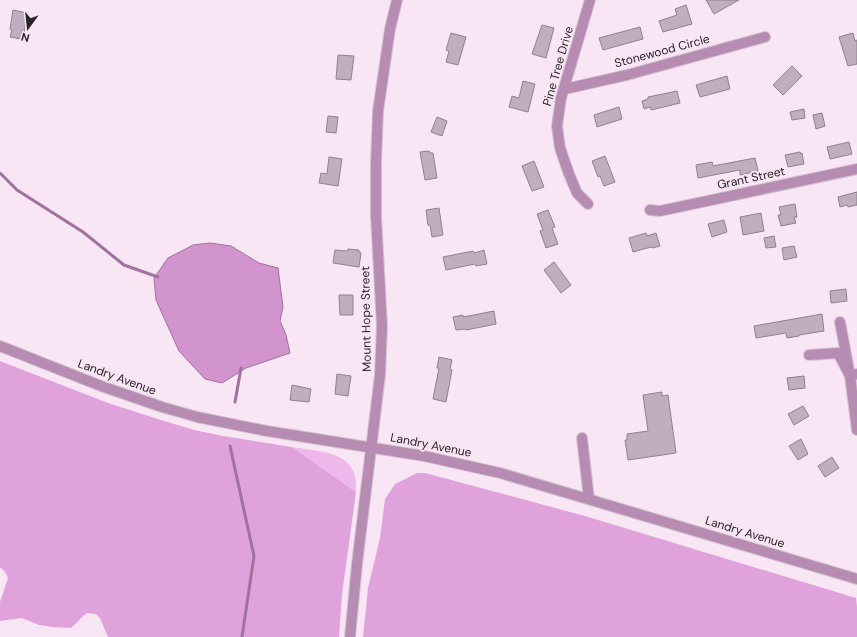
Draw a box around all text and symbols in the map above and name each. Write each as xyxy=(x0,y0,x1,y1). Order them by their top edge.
north arrow xyxy=(8,8,48,48)
street label: Pine Tree Drive xyxy=(539,24,577,108)
text: N xyxy=(20,30,31,45)
street label: Stonewood Circle xyxy=(613,31,712,71)
street label: Grant Street xyxy=(716,163,787,193)
street label: Mount Hope Street xyxy=(357,266,375,372)
street label: Landry Avenue xyxy=(76,355,159,399)
street label: Landry Avenue xyxy=(389,429,473,461)
street label: Landry Avenue xyxy=(703,512,787,552)

